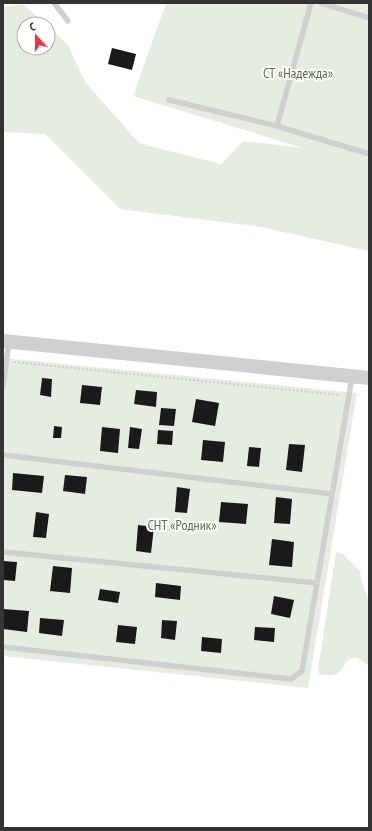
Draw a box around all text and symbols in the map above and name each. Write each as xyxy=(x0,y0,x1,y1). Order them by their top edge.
north arrow xyxy=(16,16,56,56)
text: С xyxy=(28,19,37,34)
park label: СТ «Надежда» xyxy=(263,64,333,82)
park label: СНТ «Родник» xyxy=(147,516,217,534)

